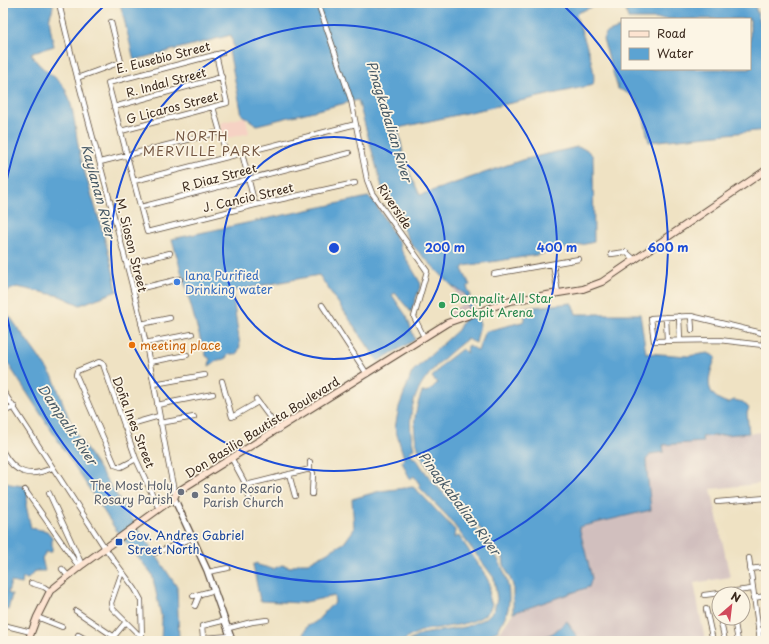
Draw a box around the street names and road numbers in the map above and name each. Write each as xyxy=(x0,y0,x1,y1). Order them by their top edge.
street label: E. Eusebio Street xyxy=(114,37,212,77)
street label: R. Indal Street xyxy=(124,63,208,101)
street label: G Licaros Street xyxy=(124,86,220,128)
street label: R Diaz Street xyxy=(180,158,259,196)
street label: J. Cancio Street xyxy=(201,178,295,216)
street label: Riverside xyxy=(373,180,417,232)
street label: M. Sioson Street xyxy=(112,196,152,294)
street label: Don Basilio Bautista Boulevard xyxy=(181,372,343,482)
street label: Doña Ines Street xyxy=(108,373,160,471)

